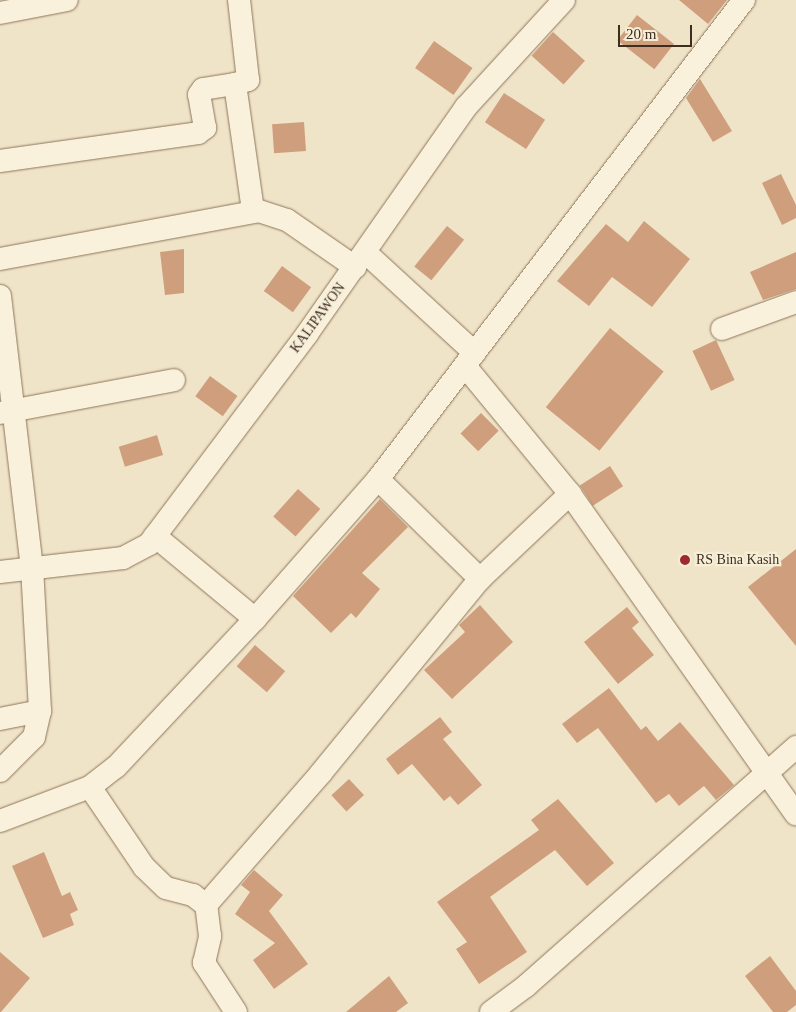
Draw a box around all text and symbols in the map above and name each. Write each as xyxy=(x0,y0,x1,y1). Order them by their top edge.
scale bar xyxy=(621,15,695,47)
text: 20 m xyxy=(626,26,656,42)
street label: KALIPAWON xyxy=(287,280,349,356)
place label: RS Bina Kasih xyxy=(696,552,779,568)
marker: RS Bina Kasih xyxy=(678,553,692,567)

